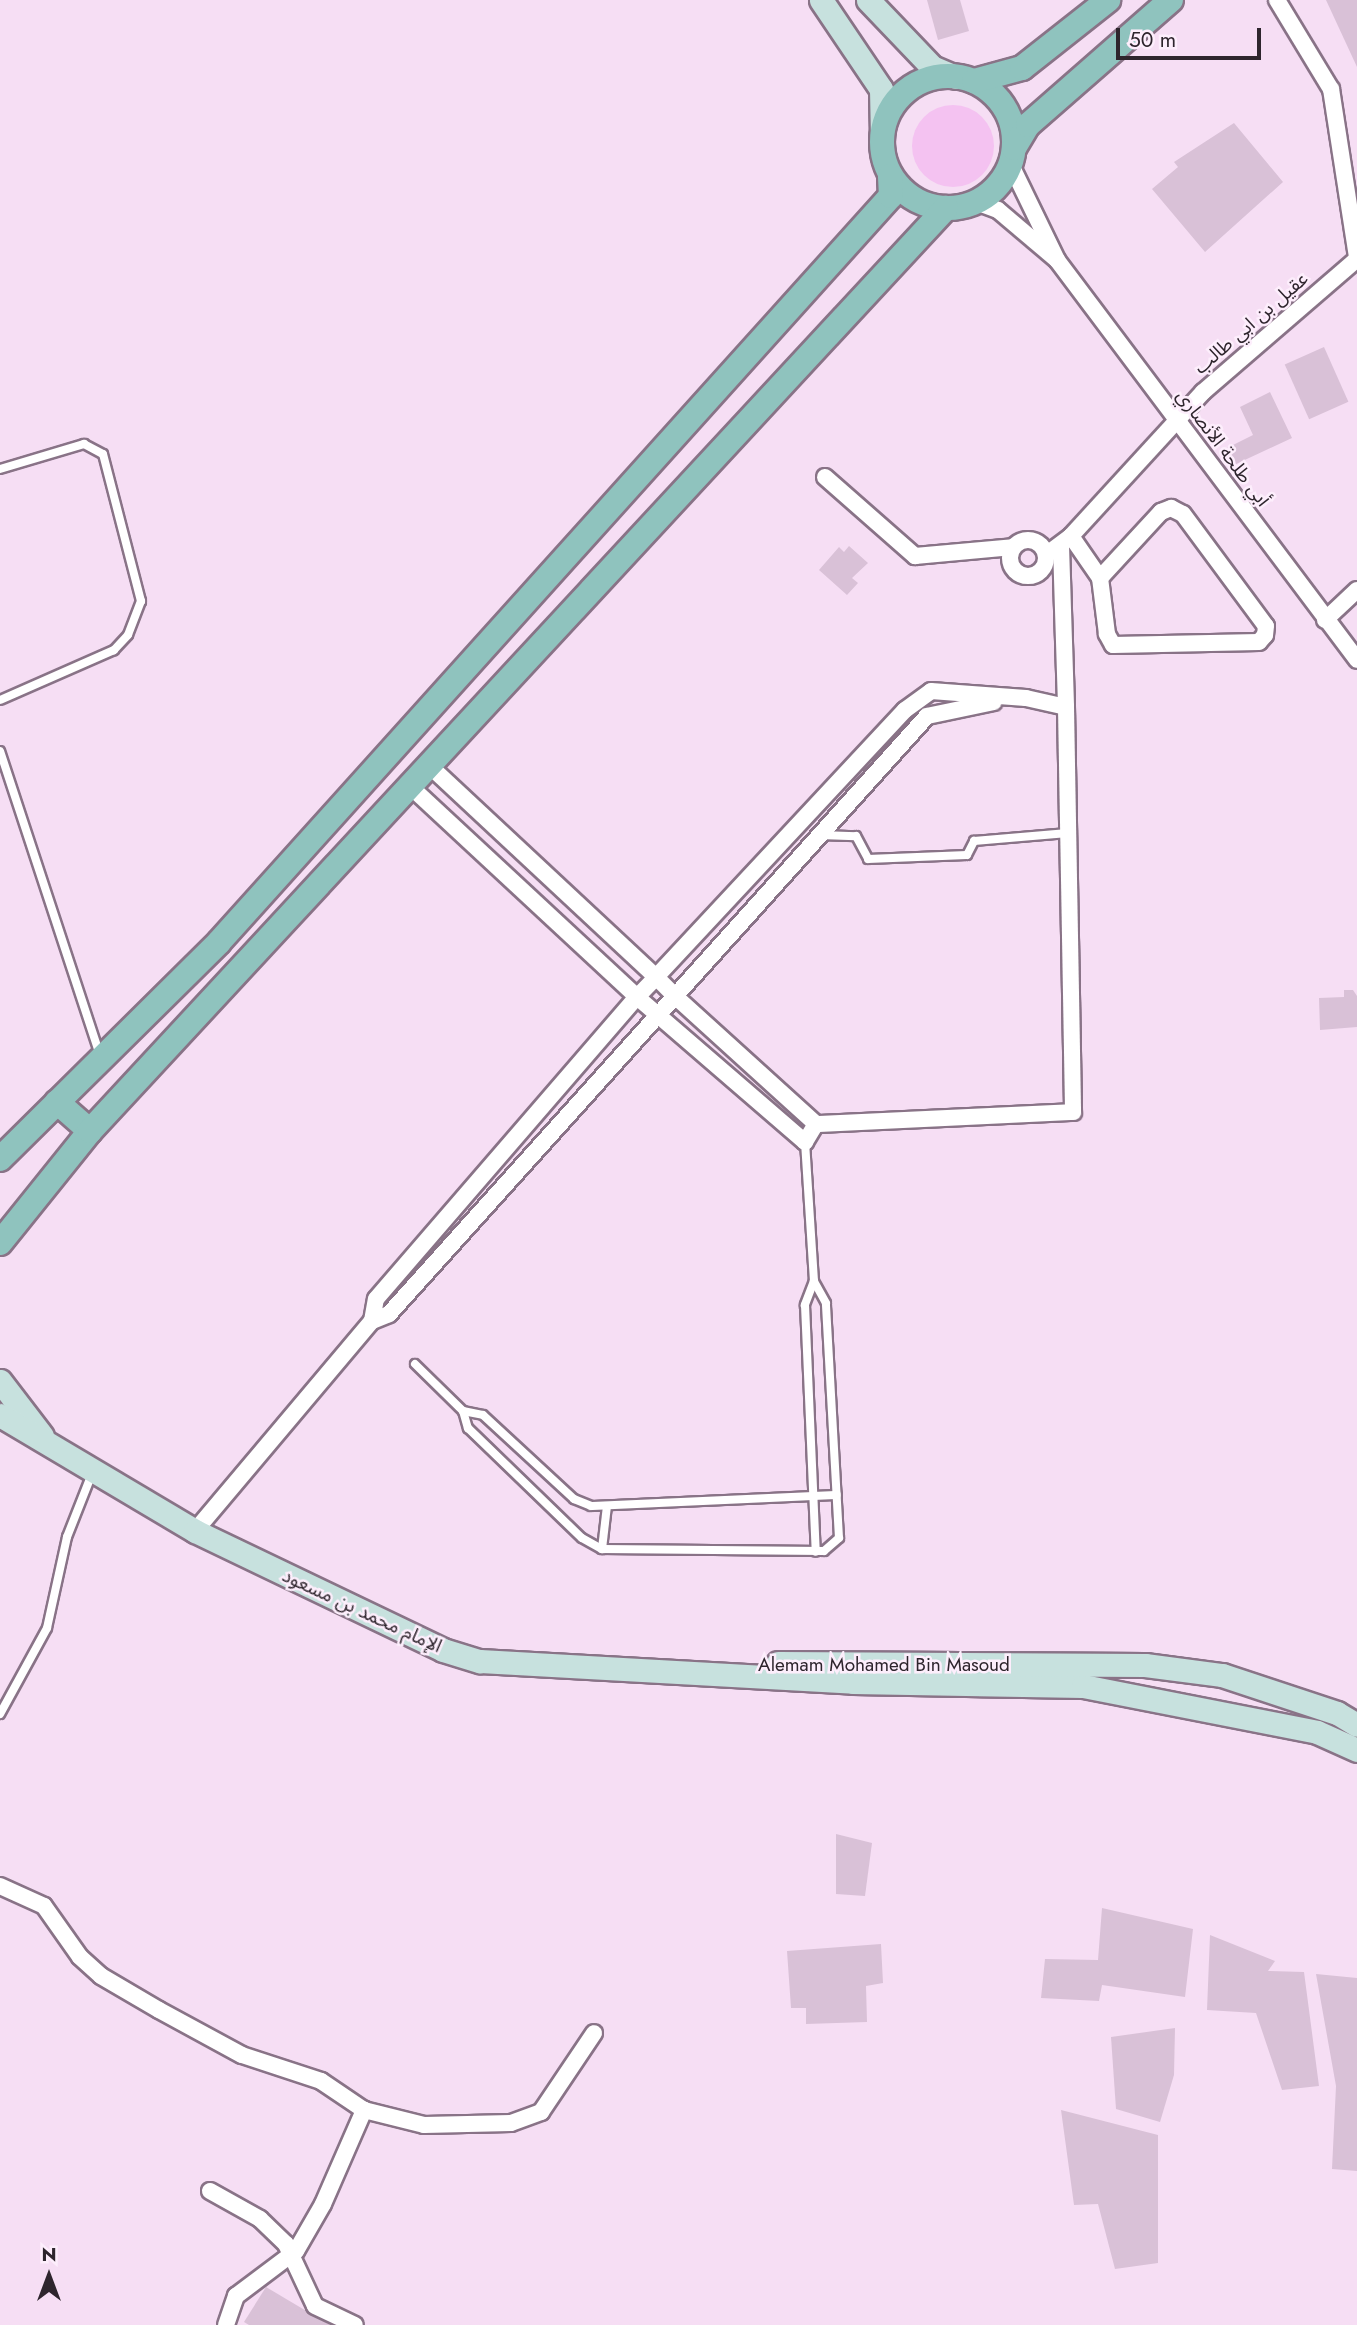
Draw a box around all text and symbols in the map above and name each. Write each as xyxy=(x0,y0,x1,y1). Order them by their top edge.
scale bar xyxy=(1119,14,1264,58)
text: 50 m xyxy=(1129,25,1176,55)
street label: عقيل بن ابي طالب xyxy=(1189,267,1313,379)
street label: أبي طلحة الأنصاري xyxy=(1172,385,1274,511)
street label: الإمام محمد بن مسعود xyxy=(279,1564,445,1658)
street label: Alemam Mohamed Bin Masoud xyxy=(758,1654,1010,1676)
north arrow xyxy=(14,2241,84,2311)
text: N xyxy=(41,2241,57,2268)

